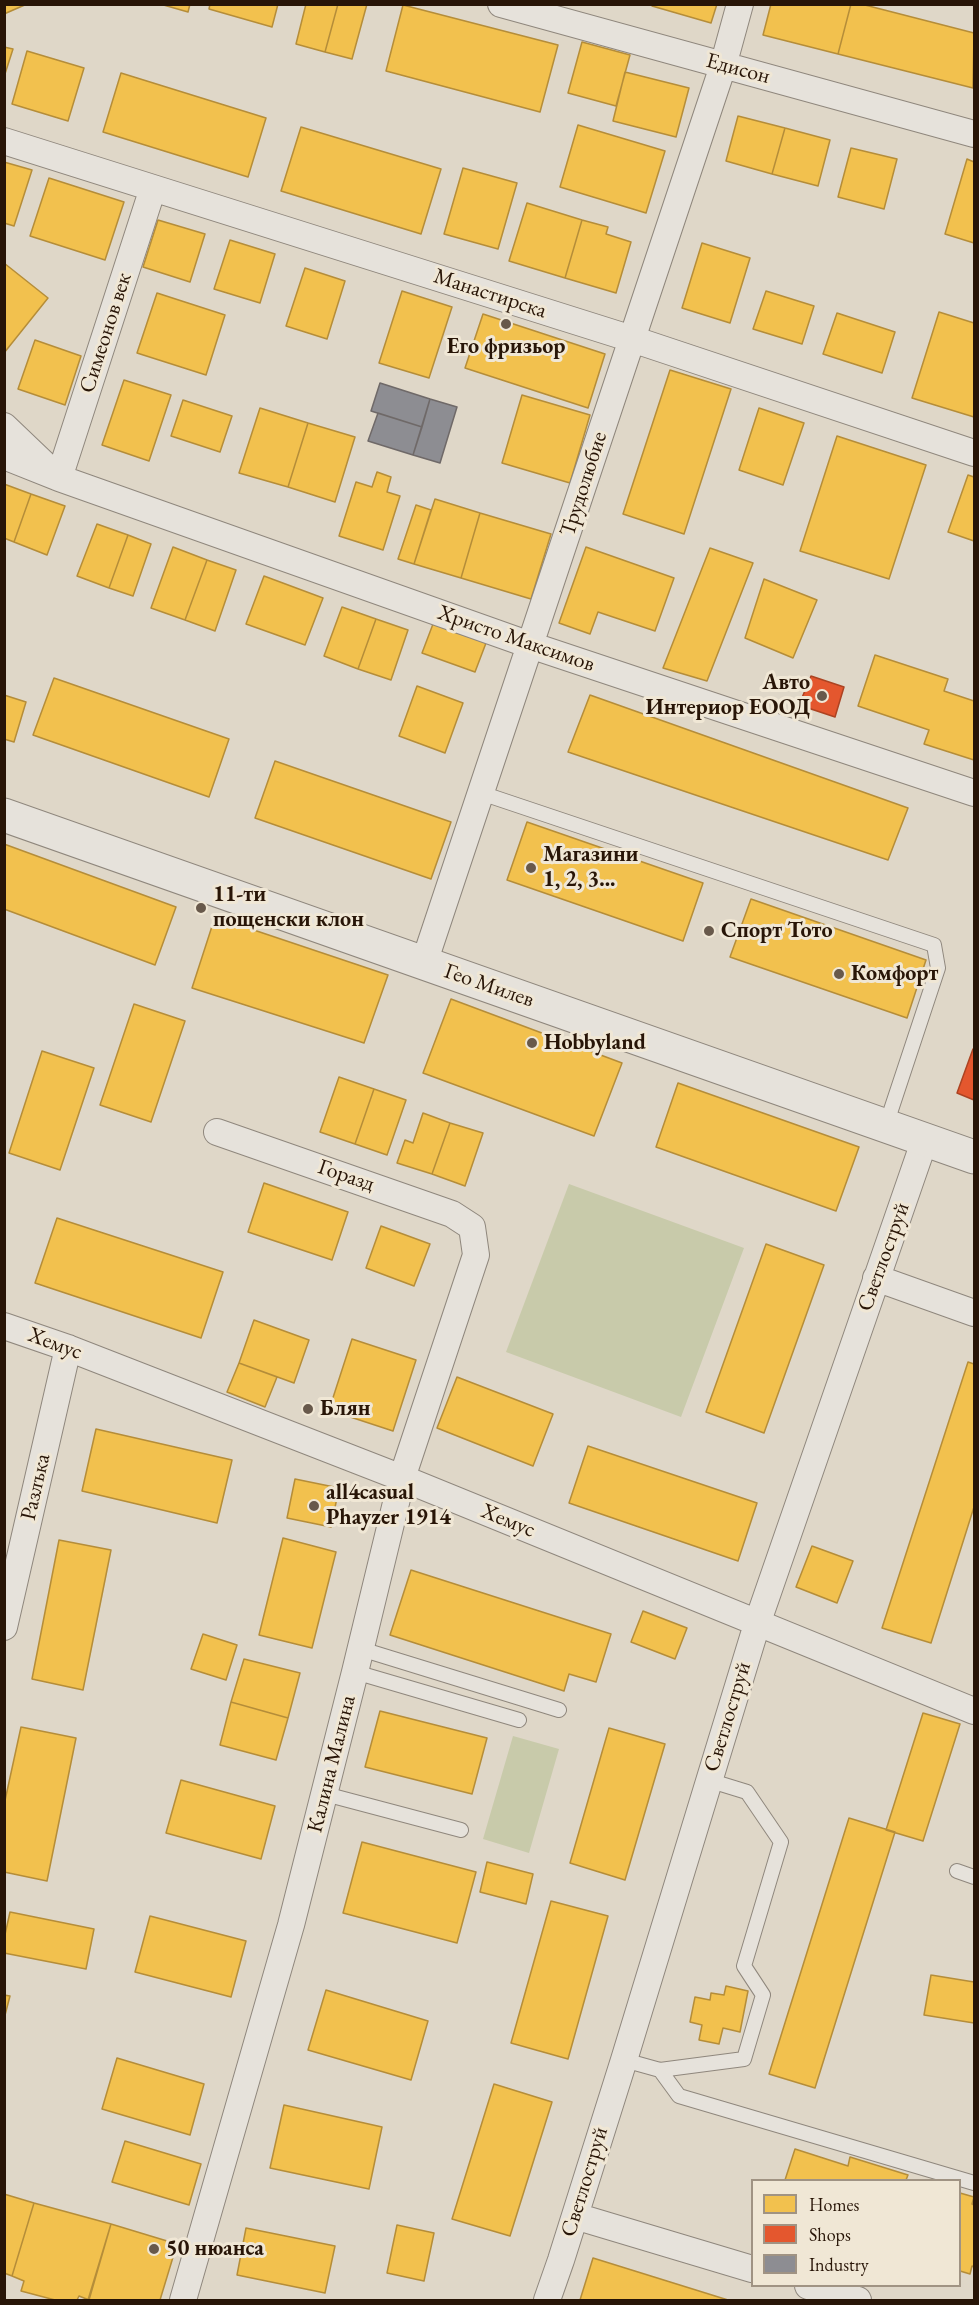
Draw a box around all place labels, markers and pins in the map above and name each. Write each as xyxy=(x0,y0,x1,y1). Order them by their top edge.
marker: Его фризьор xyxy=(499,317,513,331)
place label: Его фризьор xyxy=(447,334,565,360)
place label: Авто Интериор ЕООД xyxy=(646,670,810,722)
marker: Авто Интериор ЕООД xyxy=(815,689,829,703)
place label: Магазини 1, 2, 3... xyxy=(543,842,639,894)
marker: Магазини 1, 2, 3... xyxy=(524,861,538,875)
place label: 11-ти пощенски клон xyxy=(213,882,364,933)
marker: 11-ти пощенски клон xyxy=(194,901,208,915)
place label: Спорт Тото xyxy=(721,918,833,944)
marker: Спорт Тото xyxy=(702,924,716,938)
place label: Комфорт xyxy=(851,961,938,987)
marker: Комфорт xyxy=(832,967,846,981)
place label: Hobbyland xyxy=(544,1030,646,1056)
marker: Hobbyland xyxy=(525,1036,539,1050)
place label: Блян xyxy=(320,1396,371,1422)
marker: Блян xyxy=(301,1402,315,1416)
place label: all4casual Phayzer 1914 xyxy=(326,1480,451,1532)
marker: all4casual Phayzer 1914 xyxy=(307,1499,321,1513)
place label: 50 нюанса xyxy=(166,2236,264,2262)
marker: 50 нюанса xyxy=(147,2242,161,2256)

